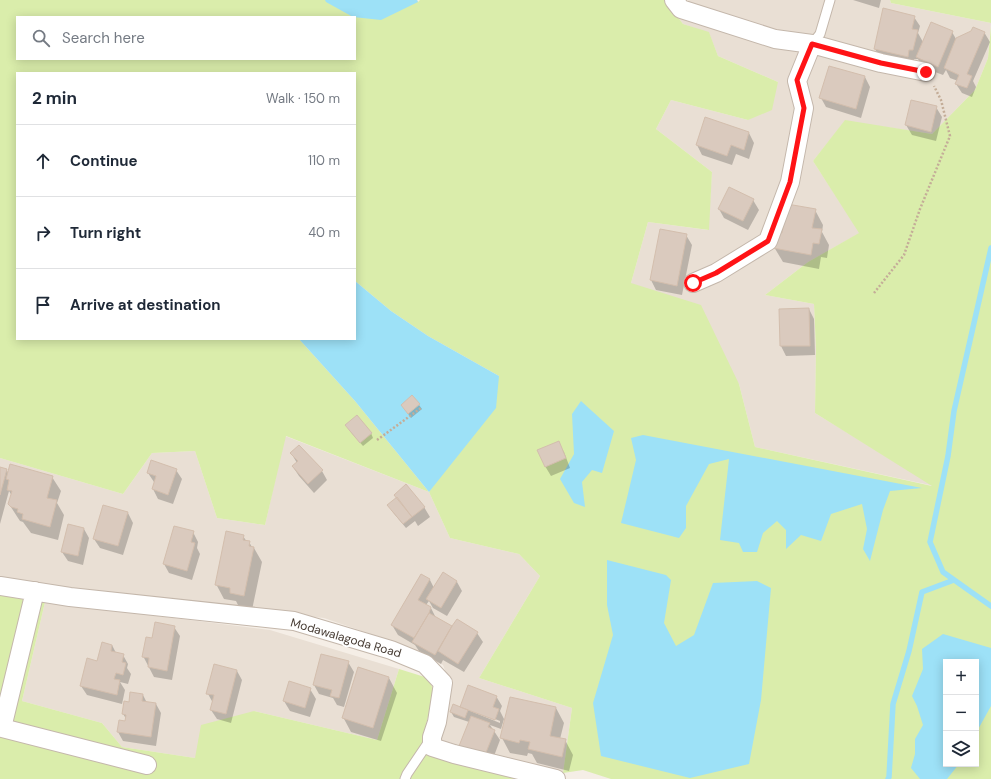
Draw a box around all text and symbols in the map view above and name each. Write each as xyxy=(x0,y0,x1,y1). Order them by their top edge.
search box xyxy=(16,16,356,60)
icon: search xyxy=(30,27,52,49)
text: Search here xyxy=(62,28,145,48)
route end xyxy=(917,63,935,81)
text: 2 min xyxy=(32,87,77,109)
text: Walk · 150 m xyxy=(266,90,340,107)
icon: ahead xyxy=(32,150,54,172)
text: Continue xyxy=(70,151,138,171)
text: 110 m xyxy=(308,152,340,169)
icon: right xyxy=(32,222,54,244)
text: Turn right xyxy=(70,223,141,243)
text: 40 m xyxy=(308,224,340,241)
route start xyxy=(684,274,702,292)
icon: arrive xyxy=(32,294,54,316)
text: Arrive at destination xyxy=(70,295,221,315)
street label: Modawalagoda Road xyxy=(289,615,403,661)
map controls xyxy=(943,659,979,767)
button: + xyxy=(943,659,979,695)
button: − xyxy=(943,695,979,731)
button: layers xyxy=(943,731,979,767)

